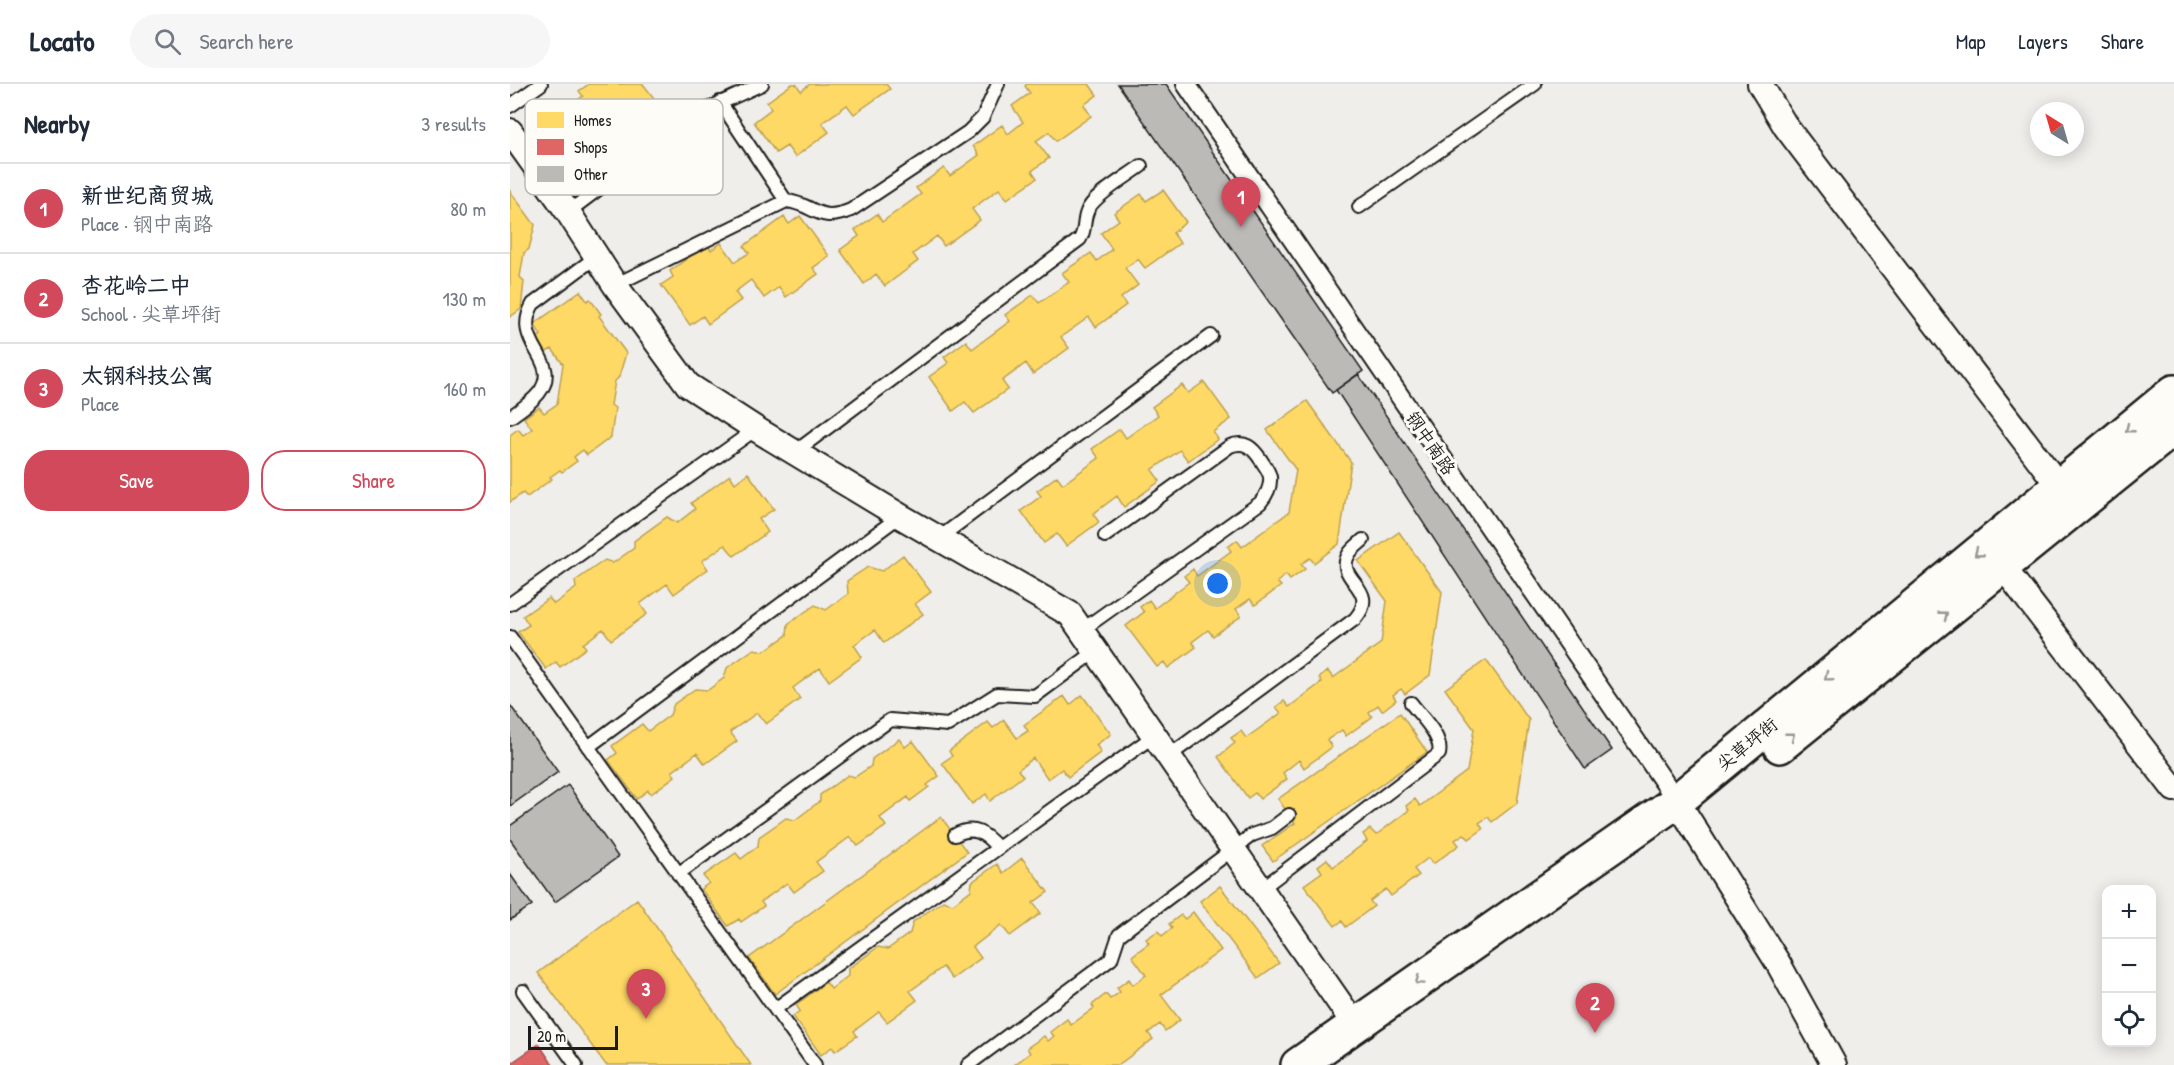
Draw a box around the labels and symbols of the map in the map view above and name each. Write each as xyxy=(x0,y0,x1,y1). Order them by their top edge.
legend xyxy=(525,99,723,195)
north arrow xyxy=(2030,102,2084,156)
text: Homes xyxy=(574,109,611,131)
text: Shops xyxy=(574,136,608,158)
text: Other xyxy=(574,163,608,185)
pin: 1 xyxy=(1222,178,1260,227)
street label: 钢中南路 xyxy=(1401,406,1461,480)
one-way arrow xyxy=(2125,422,2136,433)
one-way arrow xyxy=(1974,546,1985,557)
your location xyxy=(1203,569,1232,598)
one-way arrow xyxy=(1937,611,1948,622)
one-way arrow xyxy=(1824,670,1835,681)
street label: 尖草坪街 xyxy=(1711,712,1783,776)
one-way arrow xyxy=(1784,733,1795,744)
pin: 3 xyxy=(626,970,666,1019)
one-way arrow xyxy=(1414,974,1425,985)
pin: 2 xyxy=(1576,984,1614,1033)
scale bar xyxy=(528,1023,618,1050)

